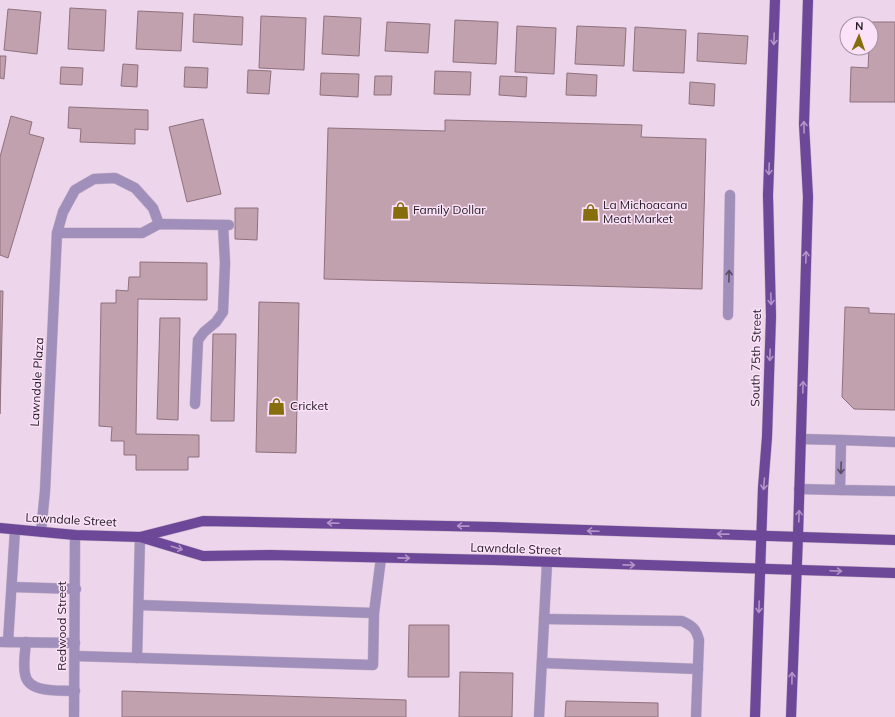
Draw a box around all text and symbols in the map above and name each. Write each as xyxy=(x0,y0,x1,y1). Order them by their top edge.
north arrow xyxy=(839,16,879,56)
text: N xyxy=(855,19,864,33)
one-way arrow xyxy=(770,32,777,45)
one-way arrow xyxy=(801,121,808,134)
one-way arrow xyxy=(765,162,772,175)
place label: La Michoacana Meat Market xyxy=(603,197,687,226)
shop icon: Family Dollar xyxy=(390,200,410,220)
place label: Family Dollar xyxy=(413,202,486,217)
shop icon: La Michoacana Meat Market xyxy=(580,202,600,222)
one-way arrow xyxy=(803,251,810,264)
one-way arrow xyxy=(725,270,733,283)
one-way arrow xyxy=(767,292,774,305)
street label: South 75th Street xyxy=(747,309,764,407)
street label: Lawndale Plaza xyxy=(27,337,46,427)
one-way arrow xyxy=(766,348,774,361)
one-way arrow xyxy=(799,380,806,393)
shop icon: Cricket xyxy=(267,396,287,416)
place label: Cricket xyxy=(290,398,328,413)
one-way arrow xyxy=(837,461,844,474)
one-way arrow xyxy=(760,477,767,490)
street label: Lawndale Street xyxy=(25,510,117,529)
one-way arrow xyxy=(795,510,802,523)
one-way arrow xyxy=(327,519,340,527)
one-way arrow xyxy=(457,522,470,530)
one-way arrow xyxy=(587,527,600,534)
one-way arrow xyxy=(717,530,730,538)
street label: Lawndale Street xyxy=(470,539,562,558)
one-way arrow xyxy=(170,545,183,552)
one-way arrow xyxy=(397,555,410,562)
one-way arrow xyxy=(622,561,635,569)
one-way arrow xyxy=(829,567,842,575)
street label: Redwood Street xyxy=(54,581,69,671)
one-way arrow xyxy=(755,600,762,613)
one-way arrow xyxy=(788,672,796,685)

